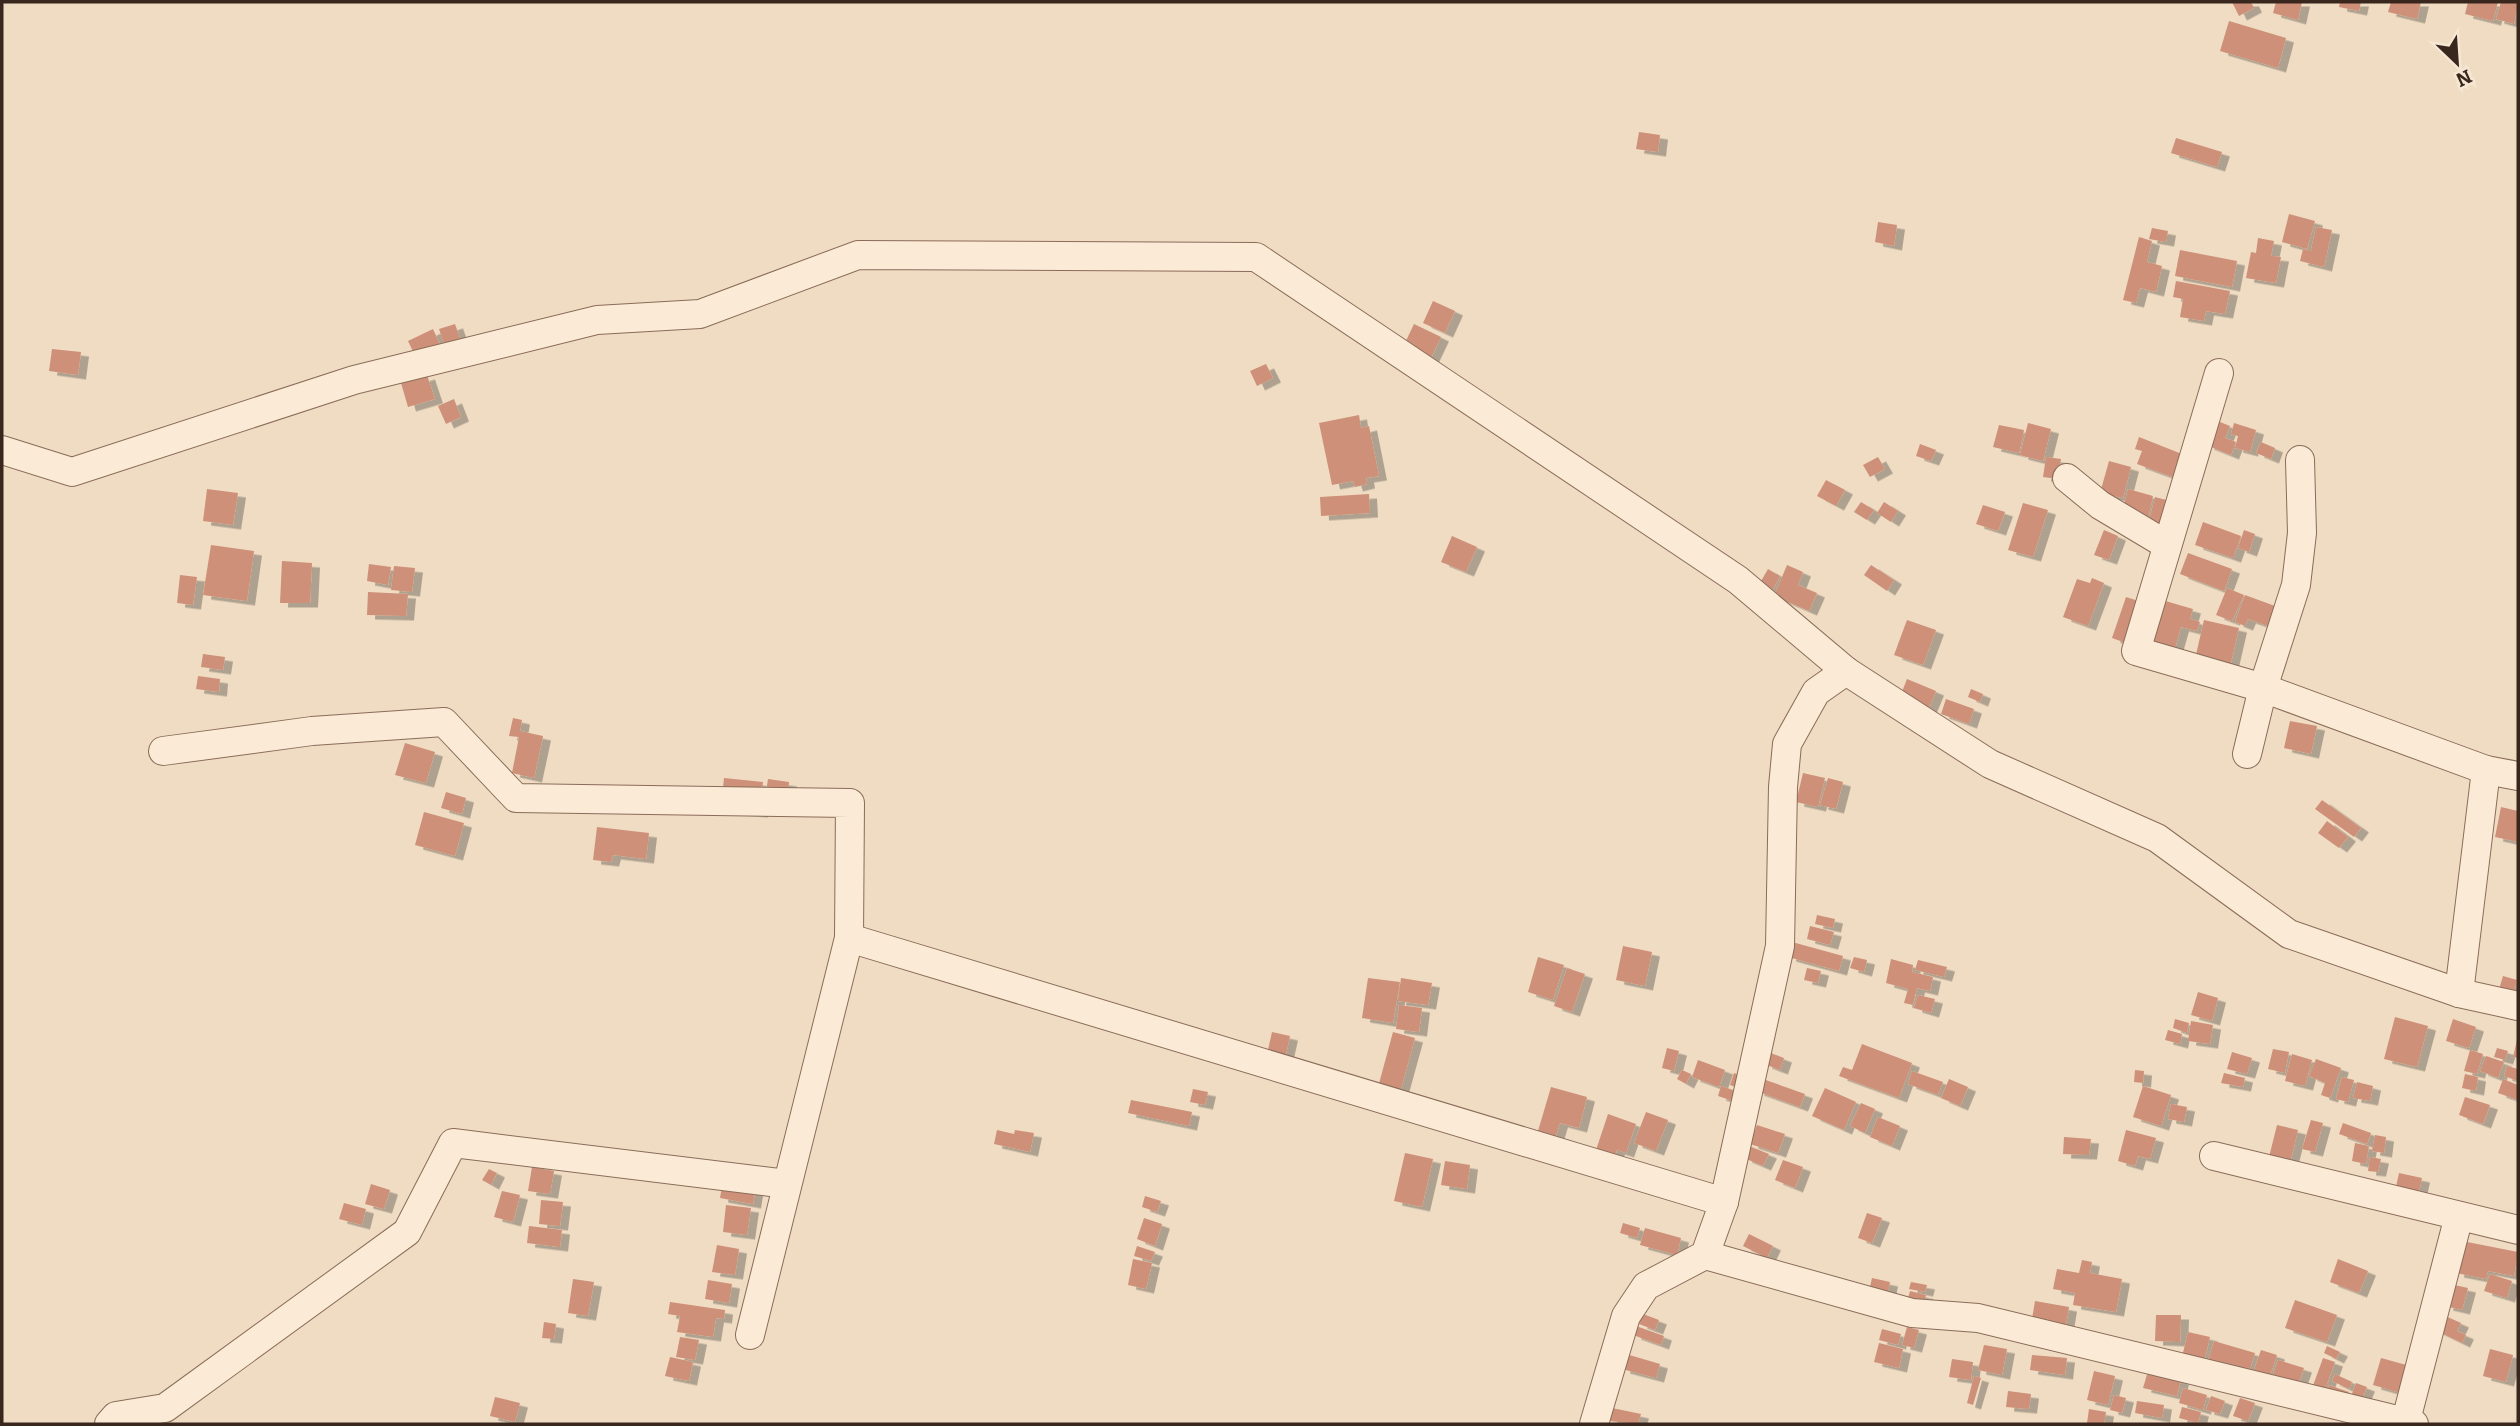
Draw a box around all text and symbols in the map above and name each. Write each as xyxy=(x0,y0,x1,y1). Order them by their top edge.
north arrow xyxy=(2422,28,2492,98)
text: N xyxy=(2452,64,2475,92)

